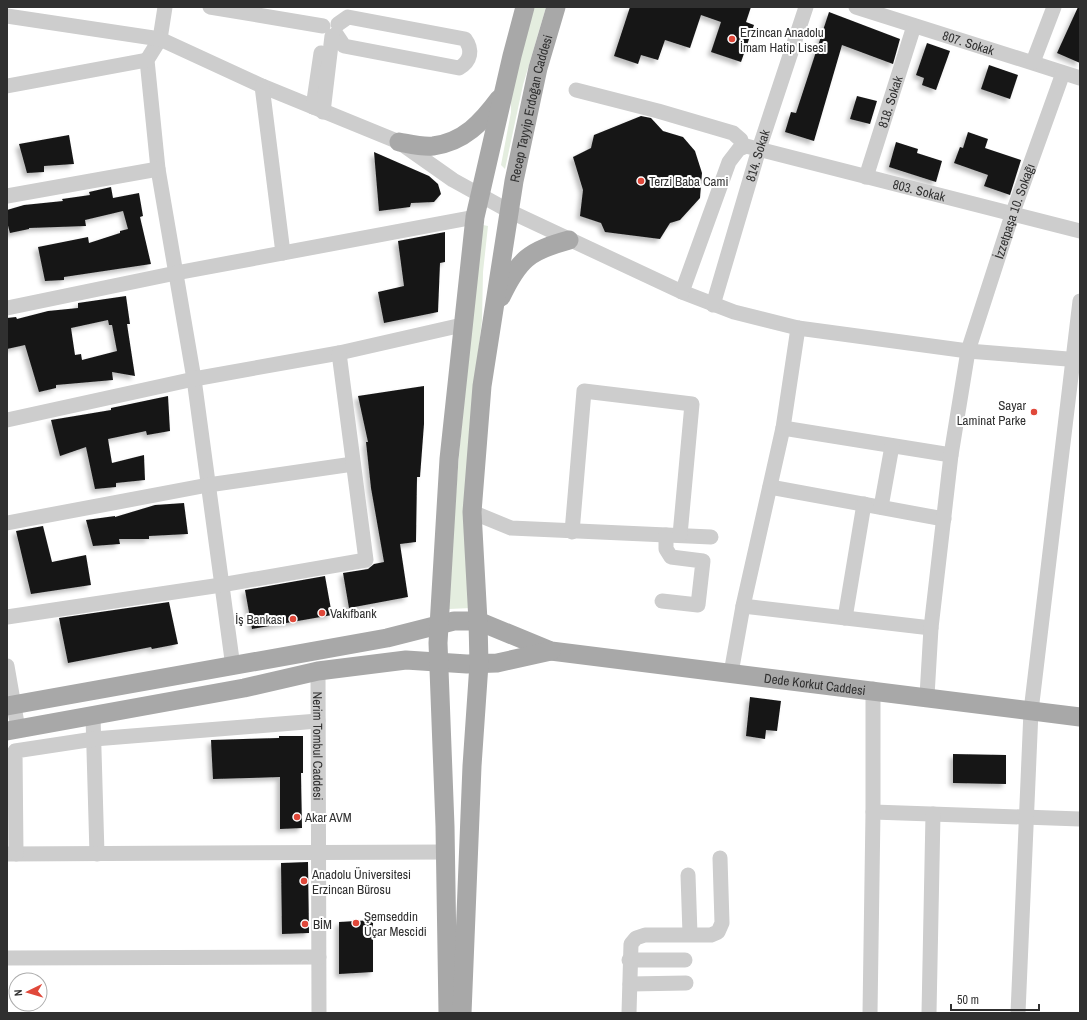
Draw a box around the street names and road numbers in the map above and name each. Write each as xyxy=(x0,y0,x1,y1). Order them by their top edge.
street label: 807. Sokak xyxy=(940,27,997,60)
street label: Recep Tayyip Erdoğan Caddesi xyxy=(506,33,556,184)
street label: 818. Sokak xyxy=(874,73,907,130)
street label: 814. Sokak xyxy=(742,127,774,184)
street label: İzzetpaşa 10. Sokağı xyxy=(990,161,1039,261)
street label: 803. Sokak xyxy=(891,176,948,206)
street label: Dede Korkut Caddesi xyxy=(763,670,867,699)
street label: Nerim Tombul Caddesi xyxy=(309,691,326,801)

